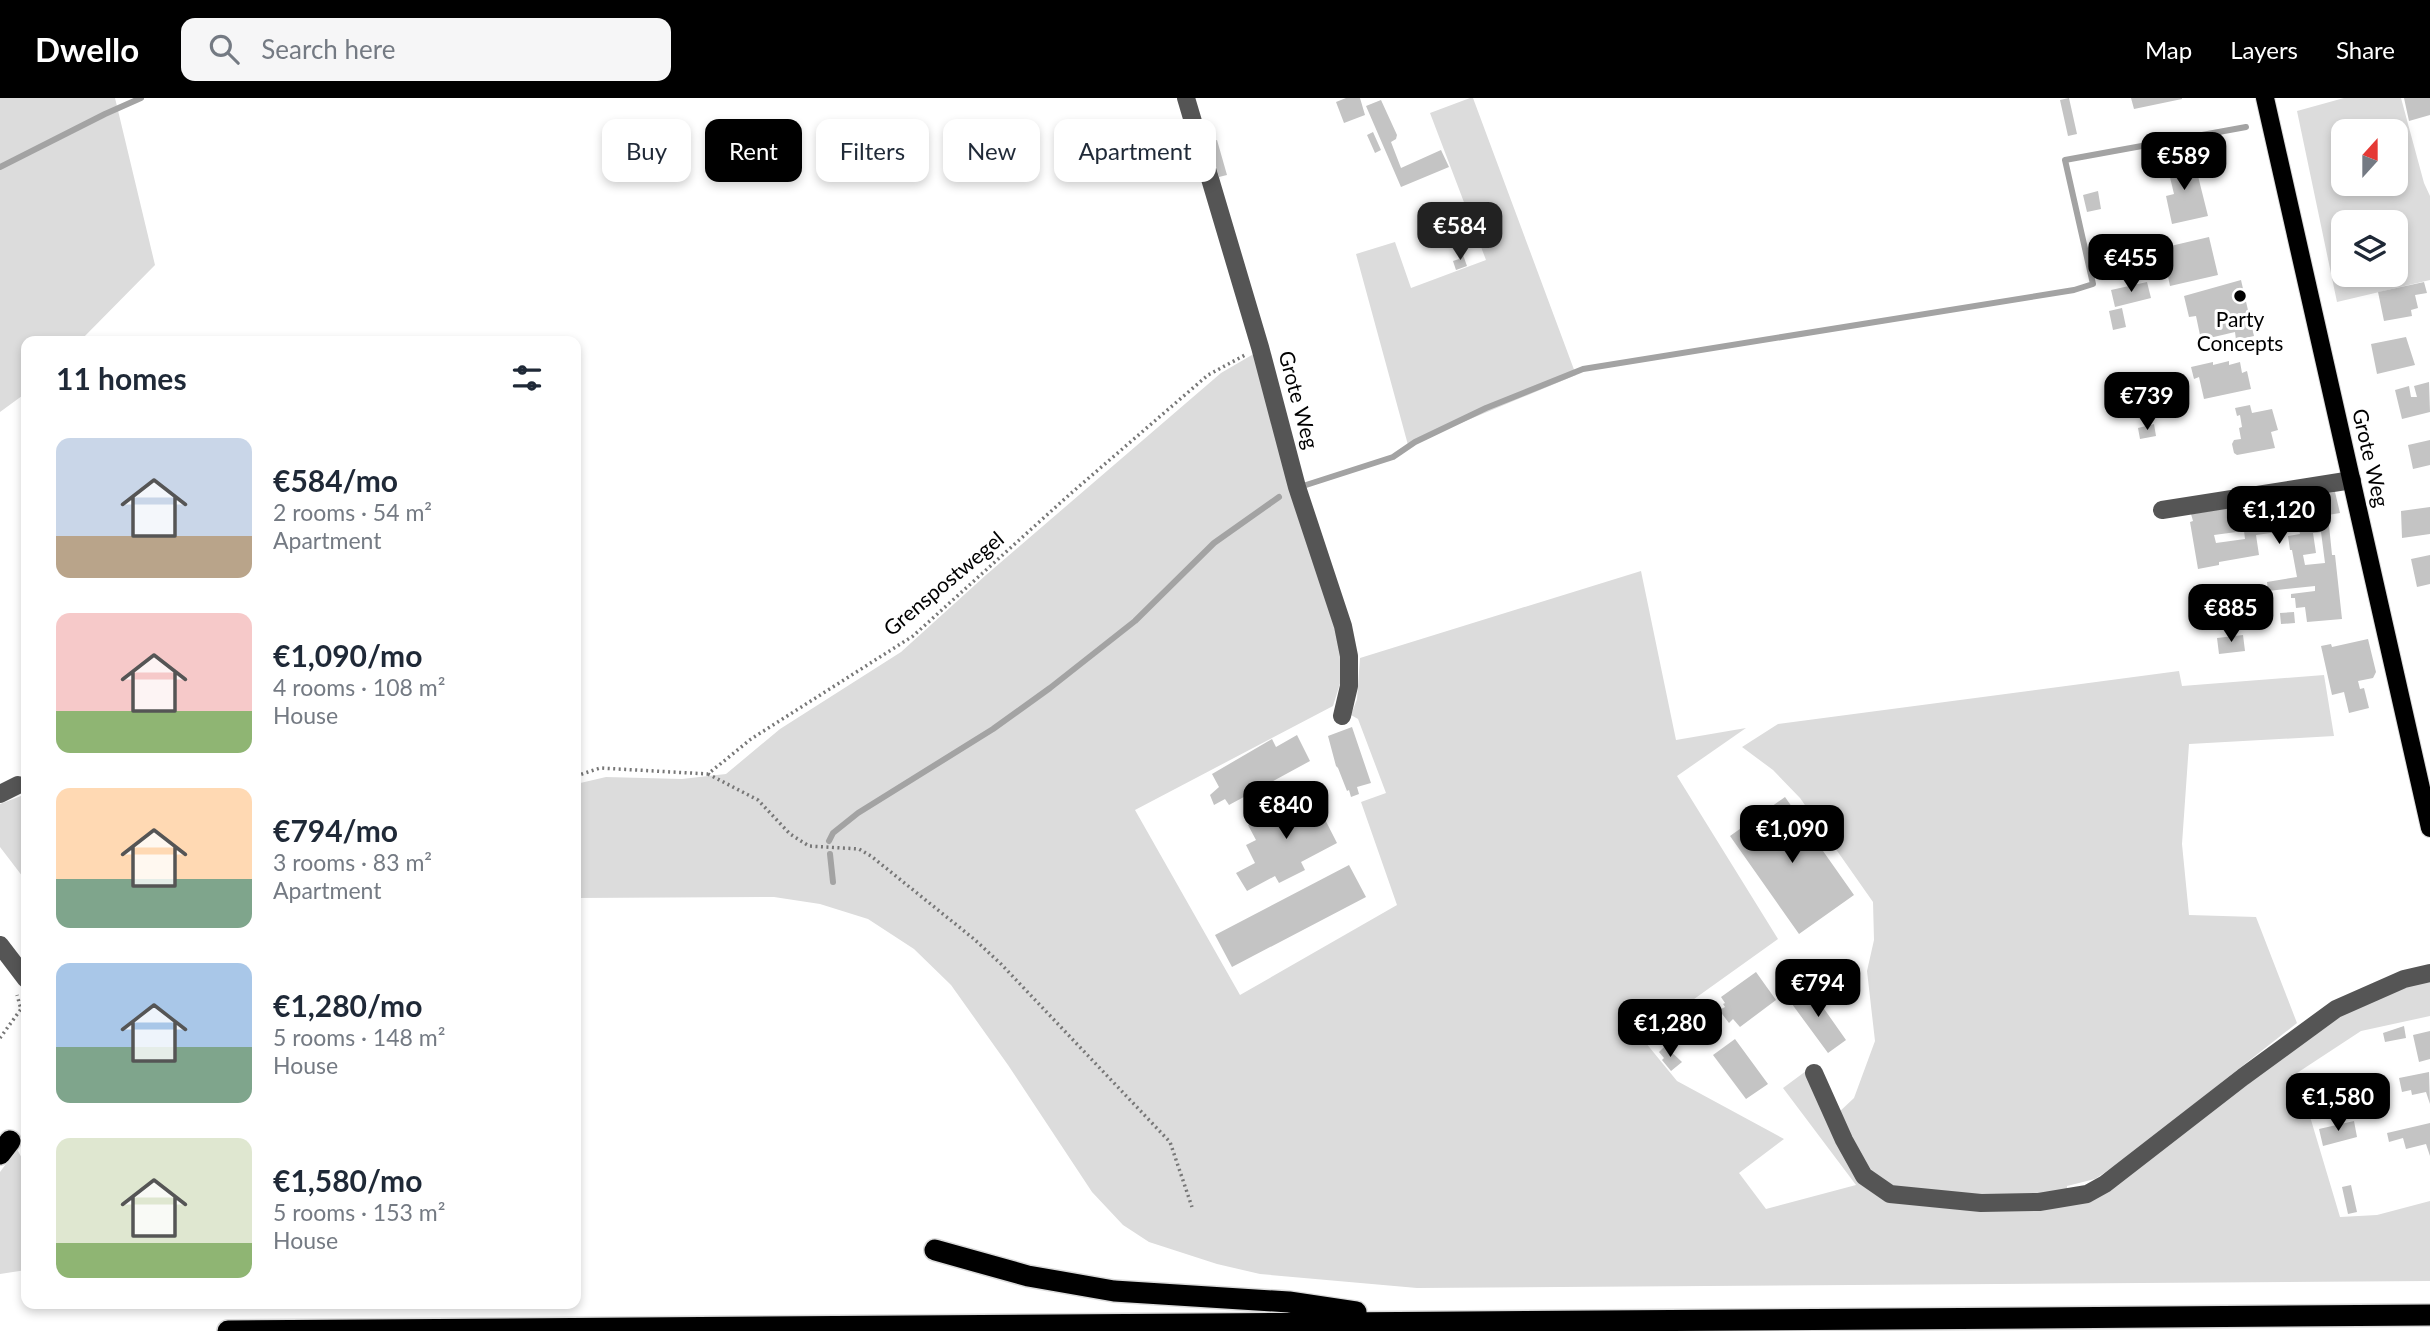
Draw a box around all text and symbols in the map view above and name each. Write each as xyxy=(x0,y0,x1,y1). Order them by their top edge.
search box xyxy=(181,18,671,81)
text: Dwello xyxy=(35,29,139,69)
icon: search xyxy=(205,30,243,68)
text: Search here xyxy=(261,33,395,65)
text: Map xyxy=(2145,35,2192,64)
text: Layers xyxy=(2230,35,2298,64)
text: Share xyxy=(2336,35,2395,64)
chip: Buy xyxy=(602,119,691,182)
chip: Rent xyxy=(705,119,802,182)
chip: Filters xyxy=(816,119,929,182)
chip: New xyxy=(943,119,1040,182)
chip: Apartment xyxy=(1054,119,1216,182)
north arrow xyxy=(2331,119,2408,196)
map controls xyxy=(2331,119,2408,287)
pin: €589 xyxy=(2143,132,2225,192)
text: €589 xyxy=(2157,141,2211,169)
pin: €584 xyxy=(1419,202,1501,262)
button: layers xyxy=(2331,210,2408,287)
text: €584 xyxy=(1433,211,1487,239)
pin: €455 xyxy=(2090,234,2172,294)
text: €455 xyxy=(2104,243,2158,271)
marker: Party Concepts xyxy=(2232,288,2248,304)
place label: Party Concepts xyxy=(2197,306,2283,355)
street label: Grote Weg xyxy=(1274,348,1325,451)
icon: filters xyxy=(508,359,546,397)
text: 11 homes xyxy=(56,360,187,396)
pin: €739 xyxy=(2106,372,2188,432)
text: €739 xyxy=(2120,381,2174,409)
street label: Grote Weg xyxy=(2348,406,2395,509)
text: €584/mo xyxy=(273,462,398,498)
icon: home xyxy=(112,466,196,550)
pin: €1,120 xyxy=(2222,486,2336,546)
text: €1,120 xyxy=(2243,495,2315,523)
text: 2 rooms · 54 m² xyxy=(273,498,432,526)
street label: Grenspostwegel xyxy=(878,525,1008,640)
text: Apartment xyxy=(273,526,381,554)
pin: €885 xyxy=(2190,584,2272,644)
text: €885 xyxy=(2204,593,2258,621)
text: €1,090/mo xyxy=(273,637,422,673)
icon: home xyxy=(112,641,196,725)
text: 4 rooms · 108 m² xyxy=(273,673,445,701)
text: House xyxy=(273,701,338,729)
pin: €840 xyxy=(1245,782,1327,841)
text: €840 xyxy=(1259,790,1313,818)
pin: €1,090 xyxy=(1735,806,1849,865)
text: €794/mo xyxy=(273,812,398,848)
text: €1,090 xyxy=(1756,814,1828,842)
icon: home xyxy=(112,816,196,900)
text: 3 rooms · 83 m² xyxy=(273,848,432,876)
text: Apartment xyxy=(273,876,381,904)
pin: €794 xyxy=(1777,960,1859,1019)
text: €794 xyxy=(1791,968,1845,996)
text: €1,280/mo xyxy=(273,987,422,1023)
icon: home xyxy=(112,991,196,1075)
pin: €1,280 xyxy=(1613,1000,1727,1059)
text: €1,280 xyxy=(1634,1008,1706,1036)
text: 5 rooms · 148 m² xyxy=(273,1023,445,1051)
text: House xyxy=(273,1051,338,1079)
pin: €1,580 xyxy=(2281,1074,2395,1133)
text: €1,580 xyxy=(2302,1082,2374,1110)
text: €1,580/mo xyxy=(273,1162,422,1198)
icon: home xyxy=(112,1166,196,1250)
text: 5 rooms · 153 m² xyxy=(273,1198,445,1226)
text: House xyxy=(273,1226,338,1254)

